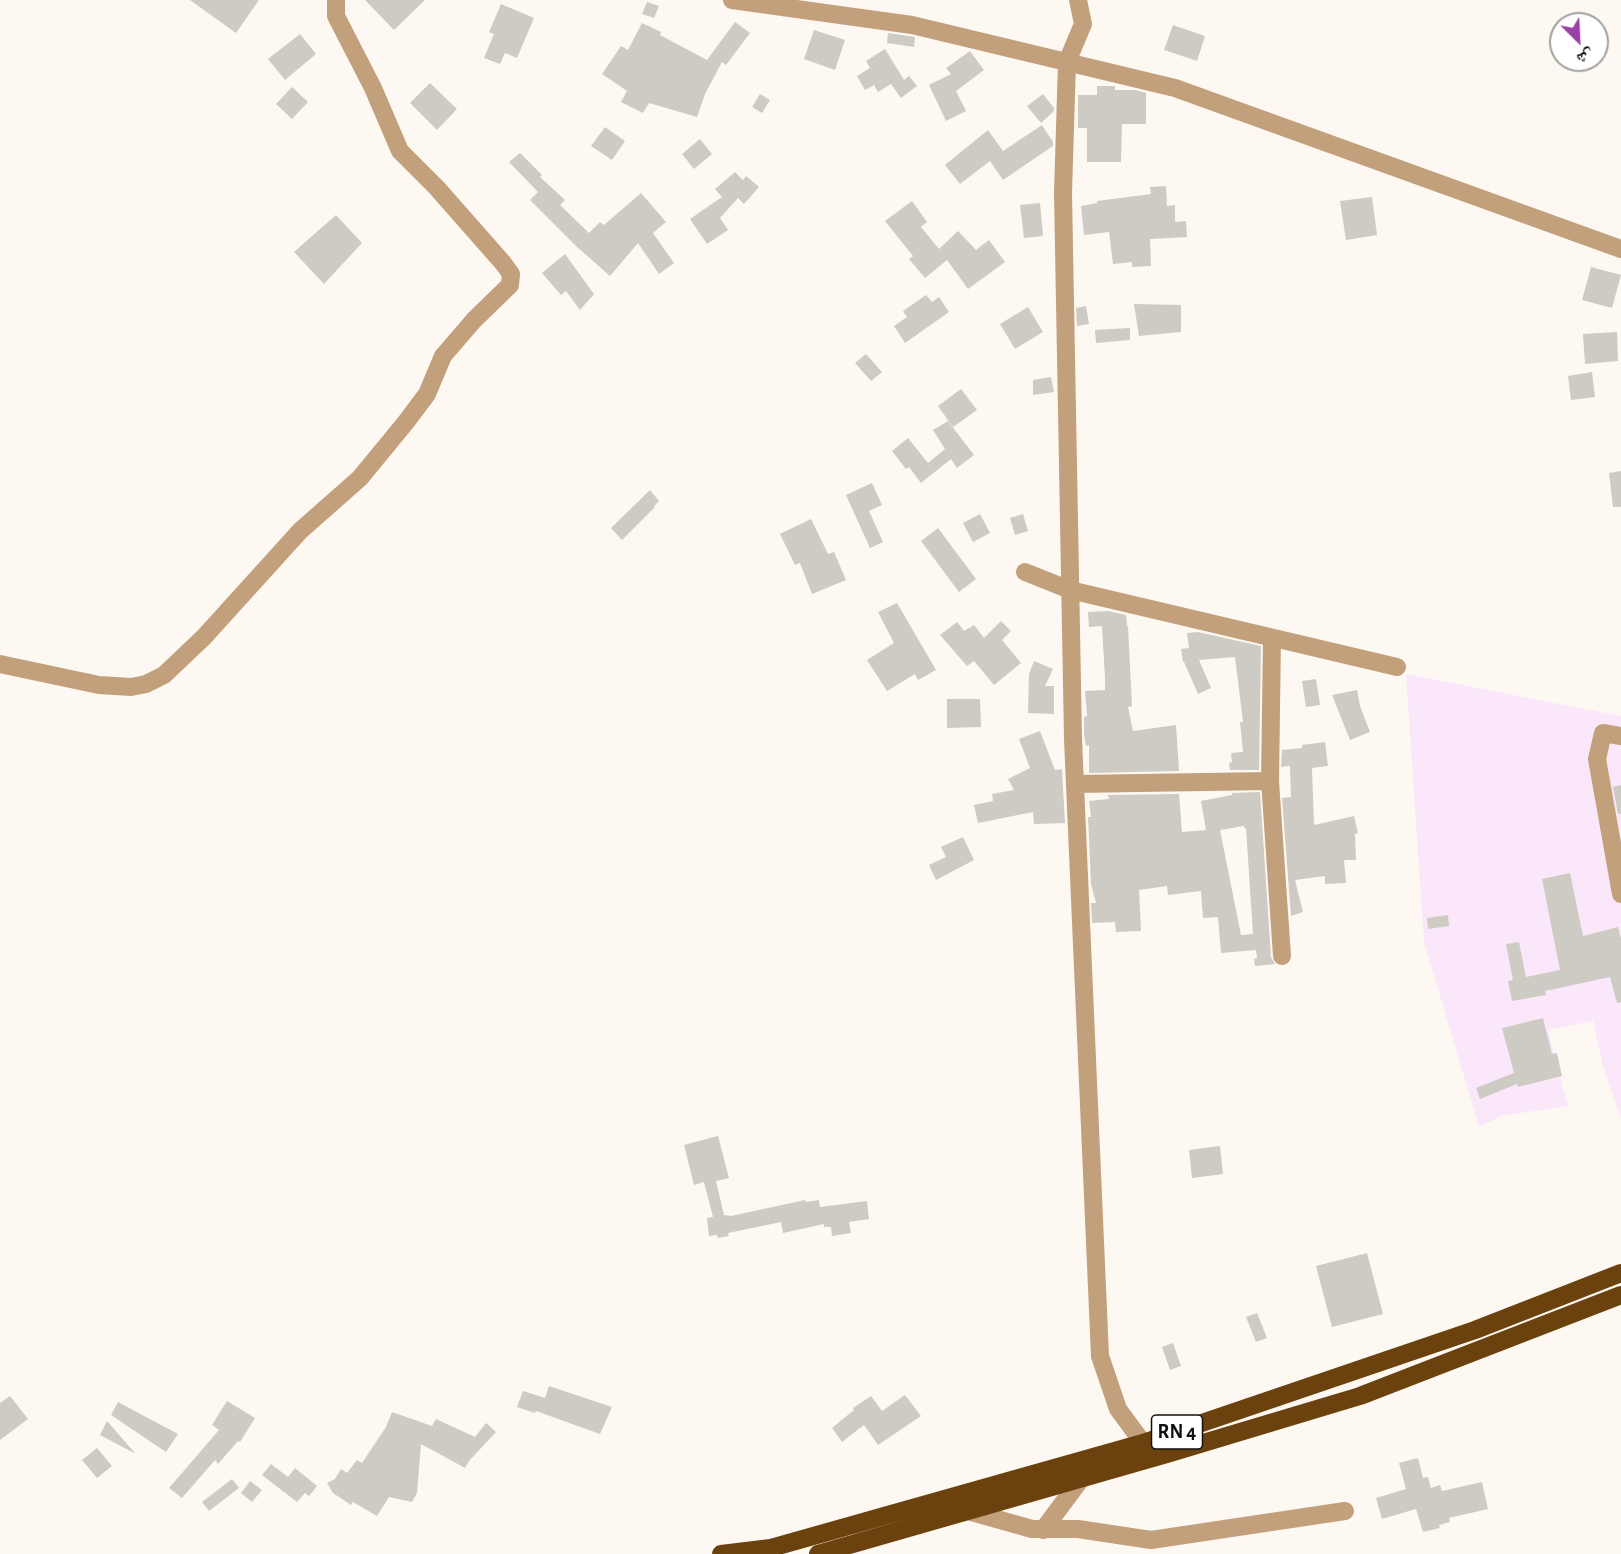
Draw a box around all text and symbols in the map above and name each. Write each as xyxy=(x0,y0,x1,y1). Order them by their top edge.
north arrow xyxy=(1549,12,1609,72)
text: ش xyxy=(1575,46,1597,67)
road number: RN 4 xyxy=(1152,1415,1202,1449)

